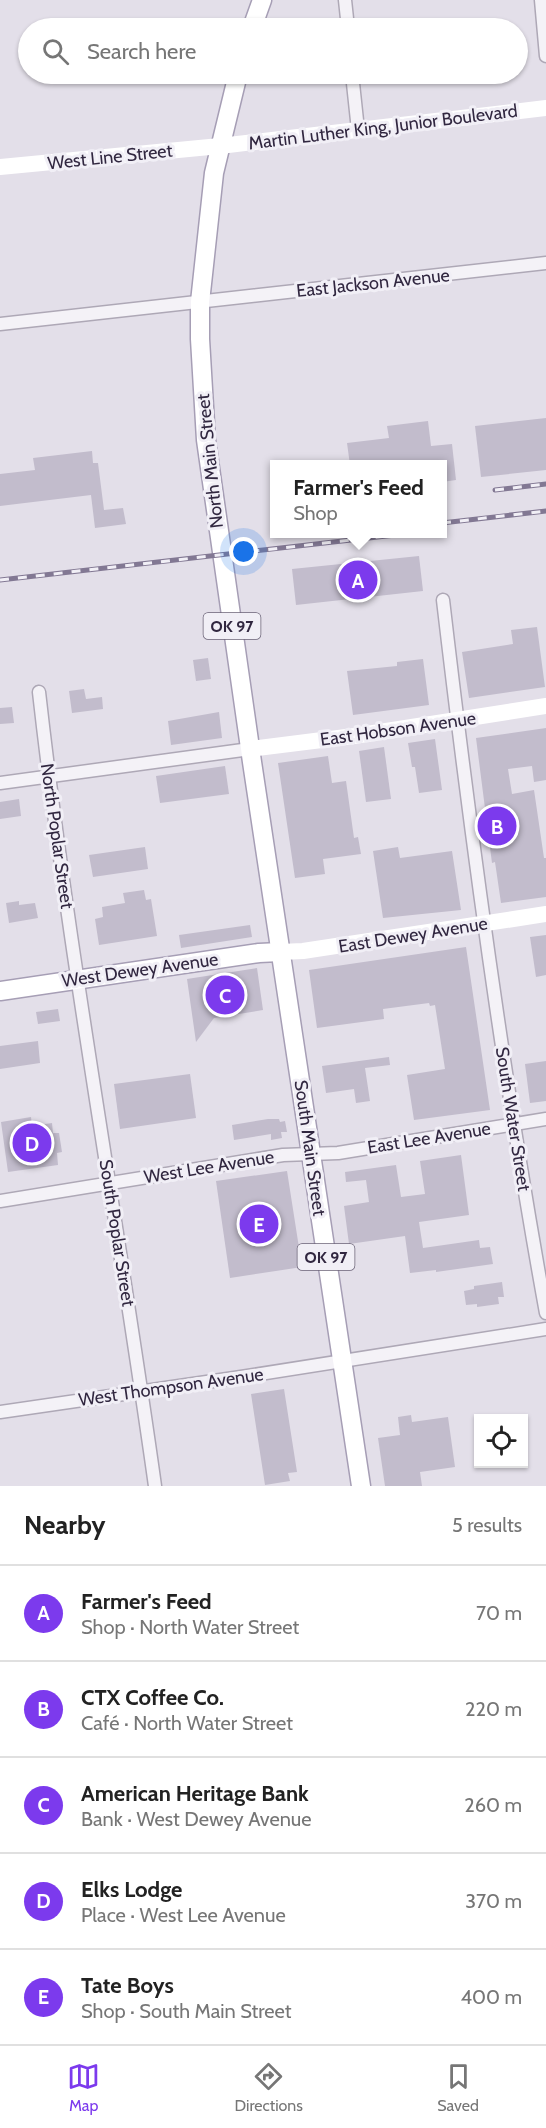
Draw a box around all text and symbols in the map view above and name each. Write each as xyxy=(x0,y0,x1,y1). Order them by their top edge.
search box xyxy=(18,18,528,84)
icon: search xyxy=(39,35,72,68)
text: Search here xyxy=(87,38,196,65)
street label: Martin Luther King, Junior Boulevard xyxy=(247,100,519,154)
street label: West Line Street xyxy=(46,139,174,175)
street label: East Jackson Avenue xyxy=(295,264,451,302)
street label: North Main Street xyxy=(192,393,228,529)
popup xyxy=(270,460,447,538)
text: Farmer's Feed xyxy=(293,474,424,501)
text: Shop xyxy=(293,501,338,525)
your location xyxy=(229,537,258,566)
pin: A xyxy=(338,558,378,602)
road number: OK 97 xyxy=(204,613,260,639)
street label: East Hobson Avenue xyxy=(319,707,477,751)
street label: North Poplar Street xyxy=(36,762,78,910)
pin: B xyxy=(478,804,516,848)
street label: East Dewey Avenue xyxy=(337,912,489,958)
street label: West Dewey Avenue xyxy=(60,948,220,992)
pin: C xyxy=(206,972,244,1018)
street label: South Water Street xyxy=(491,1045,535,1193)
street label: South Main Street xyxy=(290,1079,330,1217)
street label: East Lee Avenue xyxy=(366,1117,492,1159)
pin: D xyxy=(12,1120,51,1166)
street label: West Lee Avenue xyxy=(142,1146,276,1188)
street label: South Poplar Street xyxy=(95,1158,139,1308)
pin: E xyxy=(240,1202,278,1246)
road number: OK 97 xyxy=(298,1244,354,1270)
street label: West Thompson Avenue xyxy=(77,1363,265,1411)
map controls xyxy=(474,1414,528,1468)
button: locate xyxy=(474,1414,528,1468)
text: Nearby xyxy=(24,1509,105,1541)
text: 5 results xyxy=(452,1513,522,1537)
text: Farmer's Feed xyxy=(81,1588,212,1615)
text: A xyxy=(37,1601,50,1625)
text: 70 m xyxy=(476,1601,522,1625)
text: Shop · North Water Street xyxy=(81,1615,299,1639)
text: CTX Coffee Co. xyxy=(81,1684,224,1711)
text: B xyxy=(37,1697,50,1721)
text: 220 m xyxy=(465,1697,522,1721)
text: Café · North Water Street xyxy=(81,1711,293,1735)
text: American Heritage Bank xyxy=(81,1780,309,1807)
text: C xyxy=(37,1793,50,1817)
text: 260 m xyxy=(464,1793,522,1817)
text: Bank · West Dewey Avenue xyxy=(81,1807,312,1831)
text: Elks Lodge xyxy=(81,1876,182,1903)
text: D xyxy=(36,1889,51,1913)
text: 370 m xyxy=(465,1889,522,1913)
text: Place · West Lee Avenue xyxy=(81,1903,286,1927)
text: Tate Boys xyxy=(81,1972,174,1999)
text: E xyxy=(38,1985,49,2009)
text: 400 m xyxy=(460,1985,522,2009)
text: Shop · South Main Street xyxy=(81,1999,292,2023)
tab: Map xyxy=(67,2060,100,2115)
tab: Directions xyxy=(235,2060,303,2115)
tab: Saved xyxy=(437,2060,479,2115)

